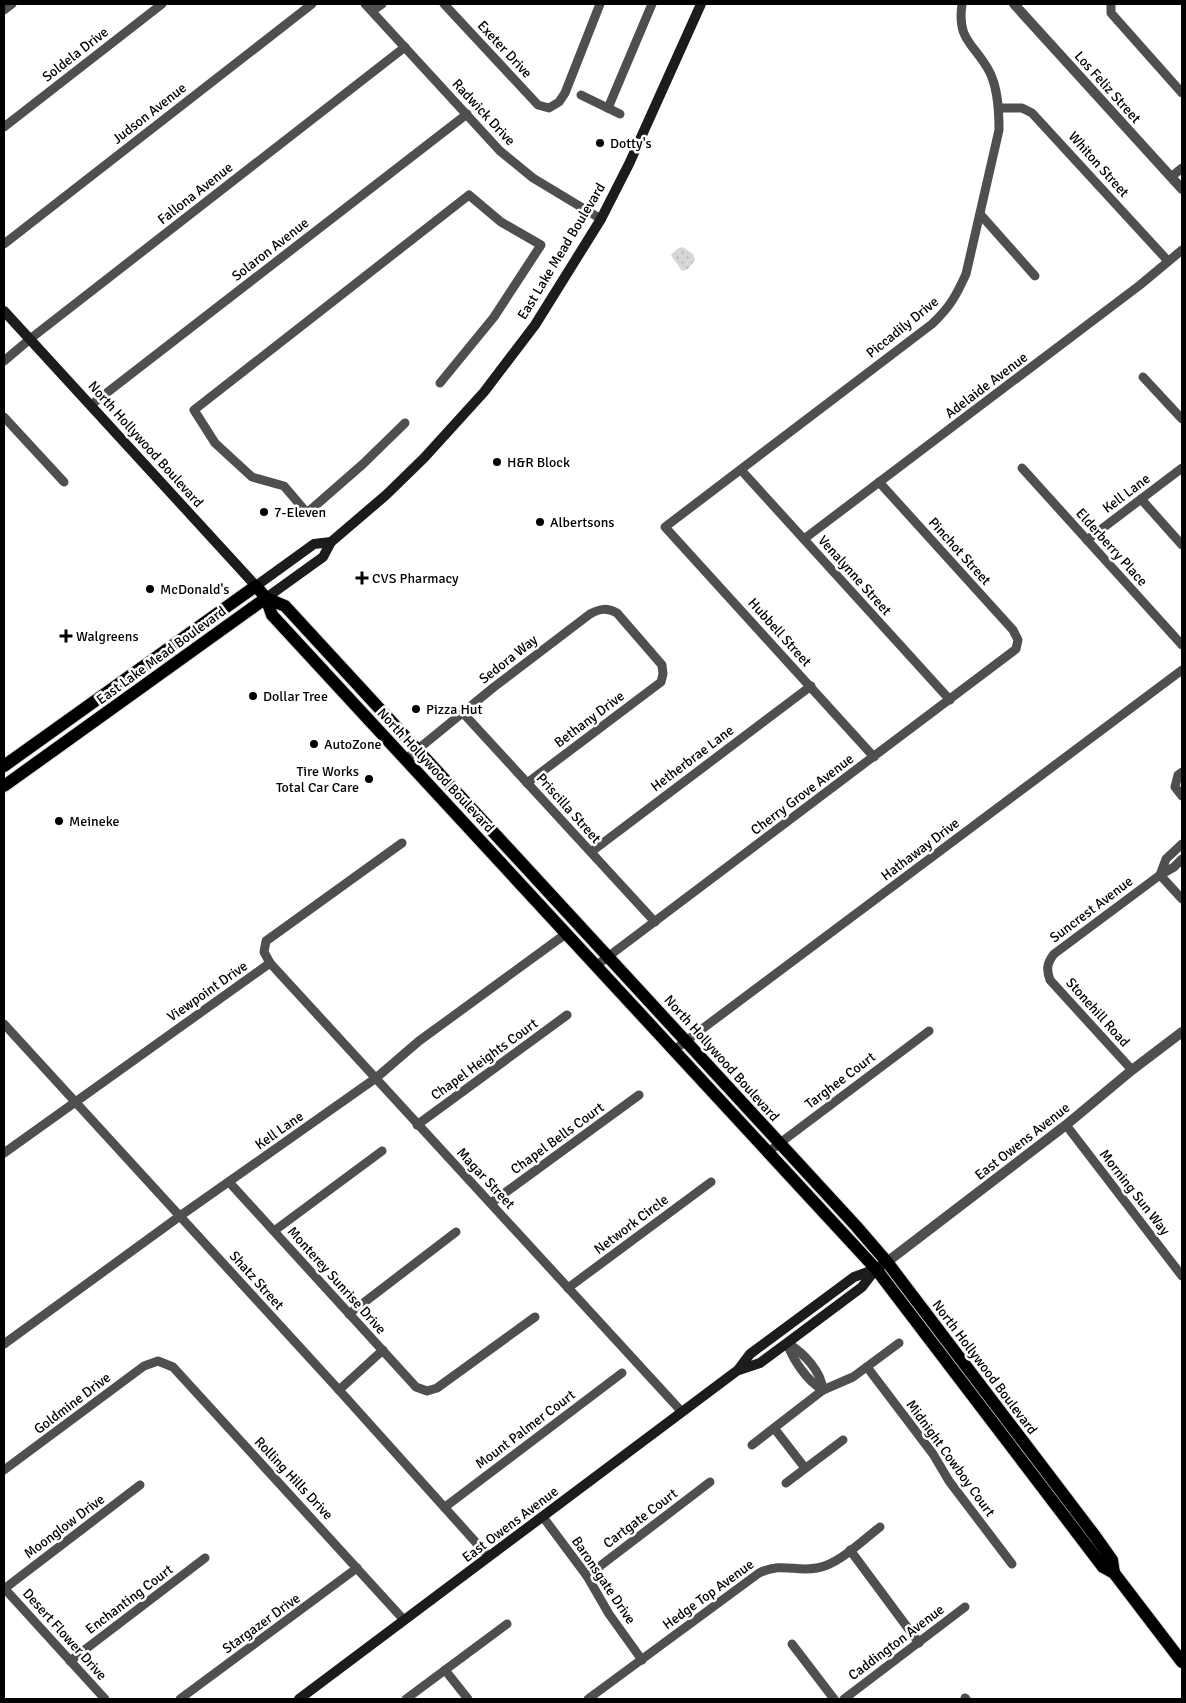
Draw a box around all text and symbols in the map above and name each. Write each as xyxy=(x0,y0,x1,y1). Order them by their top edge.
street label: Exeter Drive xyxy=(474,17,536,82)
street label: Soldela Drive xyxy=(39,23,112,85)
street label: Los Feliz Street xyxy=(1071,48,1144,127)
street label: Radwick Drive xyxy=(448,76,519,149)
street label: Judson Avenue xyxy=(109,79,190,148)
street label: Whiton Street xyxy=(1065,128,1133,201)
place label: Dotty's xyxy=(610,135,652,152)
marker: Dotty's xyxy=(594,137,606,149)
street label: Fallona Avenue xyxy=(154,159,236,228)
street label: East Lake Mead Boulevard xyxy=(514,180,609,323)
street label: Solaron Avenue xyxy=(228,214,312,285)
street label: Piccadily Drive xyxy=(863,293,942,362)
street label: Adelaide Avenue xyxy=(942,349,1031,422)
street label: North Hollywood Boulevard xyxy=(84,378,207,511)
place label: H&R Block xyxy=(507,454,570,471)
marker: H&R Block xyxy=(491,456,503,468)
street label: Kell Lane xyxy=(1099,470,1153,517)
place label: 7-Eleven xyxy=(274,504,326,521)
street label: Elderberry Place xyxy=(1072,505,1151,590)
marker: 7-Eleven xyxy=(258,506,270,518)
place label: Albertsons xyxy=(550,514,614,531)
street label: Pinchot Street xyxy=(925,514,995,589)
marker: Albertsons xyxy=(534,516,546,528)
street label: Venalynne Street xyxy=(814,532,895,619)
place label: CVS Pharmacy xyxy=(372,570,459,587)
marker: CVS Pharmacy xyxy=(356,572,368,584)
place label: McDonald's xyxy=(160,581,229,598)
marker: McDonald's xyxy=(144,583,156,595)
street label: Hubbell Street xyxy=(744,595,815,670)
street label: East Lake Mead Boulevard xyxy=(93,603,229,708)
place label: Walgreens xyxy=(76,628,139,645)
marker: Walgreens xyxy=(60,630,72,642)
street label: Sedora Way xyxy=(476,631,541,688)
street label: Bethany Drive xyxy=(551,687,628,751)
place label: Dollar Tree xyxy=(263,688,328,705)
marker: Dollar Tree xyxy=(247,690,259,702)
place label: Pizza Hut xyxy=(426,701,483,718)
marker: Pizza Hut xyxy=(410,703,422,715)
street label: North Hollywood Boulevard xyxy=(373,705,498,836)
street label: Hetherbrae Lane xyxy=(647,722,737,795)
place label: AutoZone xyxy=(324,736,382,753)
marker: AutoZone xyxy=(308,738,320,750)
street label: Cherry Grove Avenue xyxy=(747,750,857,839)
place label: Tire Works Total Car Care xyxy=(276,763,359,796)
street label: Priscilla Street xyxy=(533,770,605,847)
marker: Tire Works Total Car Care xyxy=(363,773,375,785)
place label: Meineke xyxy=(69,813,120,830)
street label: Hathaway Drive xyxy=(878,814,963,884)
marker: Meineke xyxy=(53,815,65,827)
street label: Suncrest Avenue xyxy=(1046,873,1136,946)
street label: Viewpoint Drive xyxy=(164,957,251,1025)
street label: Stonehill Road xyxy=(1062,974,1133,1050)
street label: North Hollywood Boulevard xyxy=(660,992,783,1125)
street label: Chapel Heights Court xyxy=(428,1015,541,1104)
street label: Targhee Court xyxy=(802,1048,879,1112)
street label: Chapel Bells Court xyxy=(507,1099,607,1178)
street label: East Owens Avenue xyxy=(971,1099,1073,1184)
street label: Kell Lane xyxy=(252,1108,307,1153)
street label: Magar Street xyxy=(453,1144,518,1213)
street label: Morning Sun Way xyxy=(1096,1146,1174,1239)
street label: Network Circle xyxy=(591,1191,672,1258)
street label: Monterey Sunrise Drive xyxy=(284,1223,389,1338)
street label: Shatz Street xyxy=(226,1247,288,1313)
street label: North Hollywood Boulevard xyxy=(928,1297,1041,1438)
street label: Goldmine Drive xyxy=(31,1369,114,1438)
street label: Mount Palmer Court xyxy=(472,1386,579,1473)
street label: Midnight Cowboy Court xyxy=(902,1397,999,1520)
street label: Rolling Hills Drive xyxy=(251,1433,336,1523)
street label: East Owens Avenue xyxy=(459,1483,562,1566)
street label: Cartgate Court xyxy=(600,1485,681,1552)
street label: Moonglow Drive xyxy=(21,1491,108,1562)
street label: Baronsgate Drive xyxy=(568,1533,639,1627)
street label: Hedge Top Avenue xyxy=(659,1556,757,1633)
street label: Enchanting Court xyxy=(82,1561,176,1638)
street label: Desert Flower Drive xyxy=(19,1585,110,1684)
street label: Stargazer Drive xyxy=(219,1590,303,1657)
street label: Caddington Avenue xyxy=(845,1601,948,1684)

